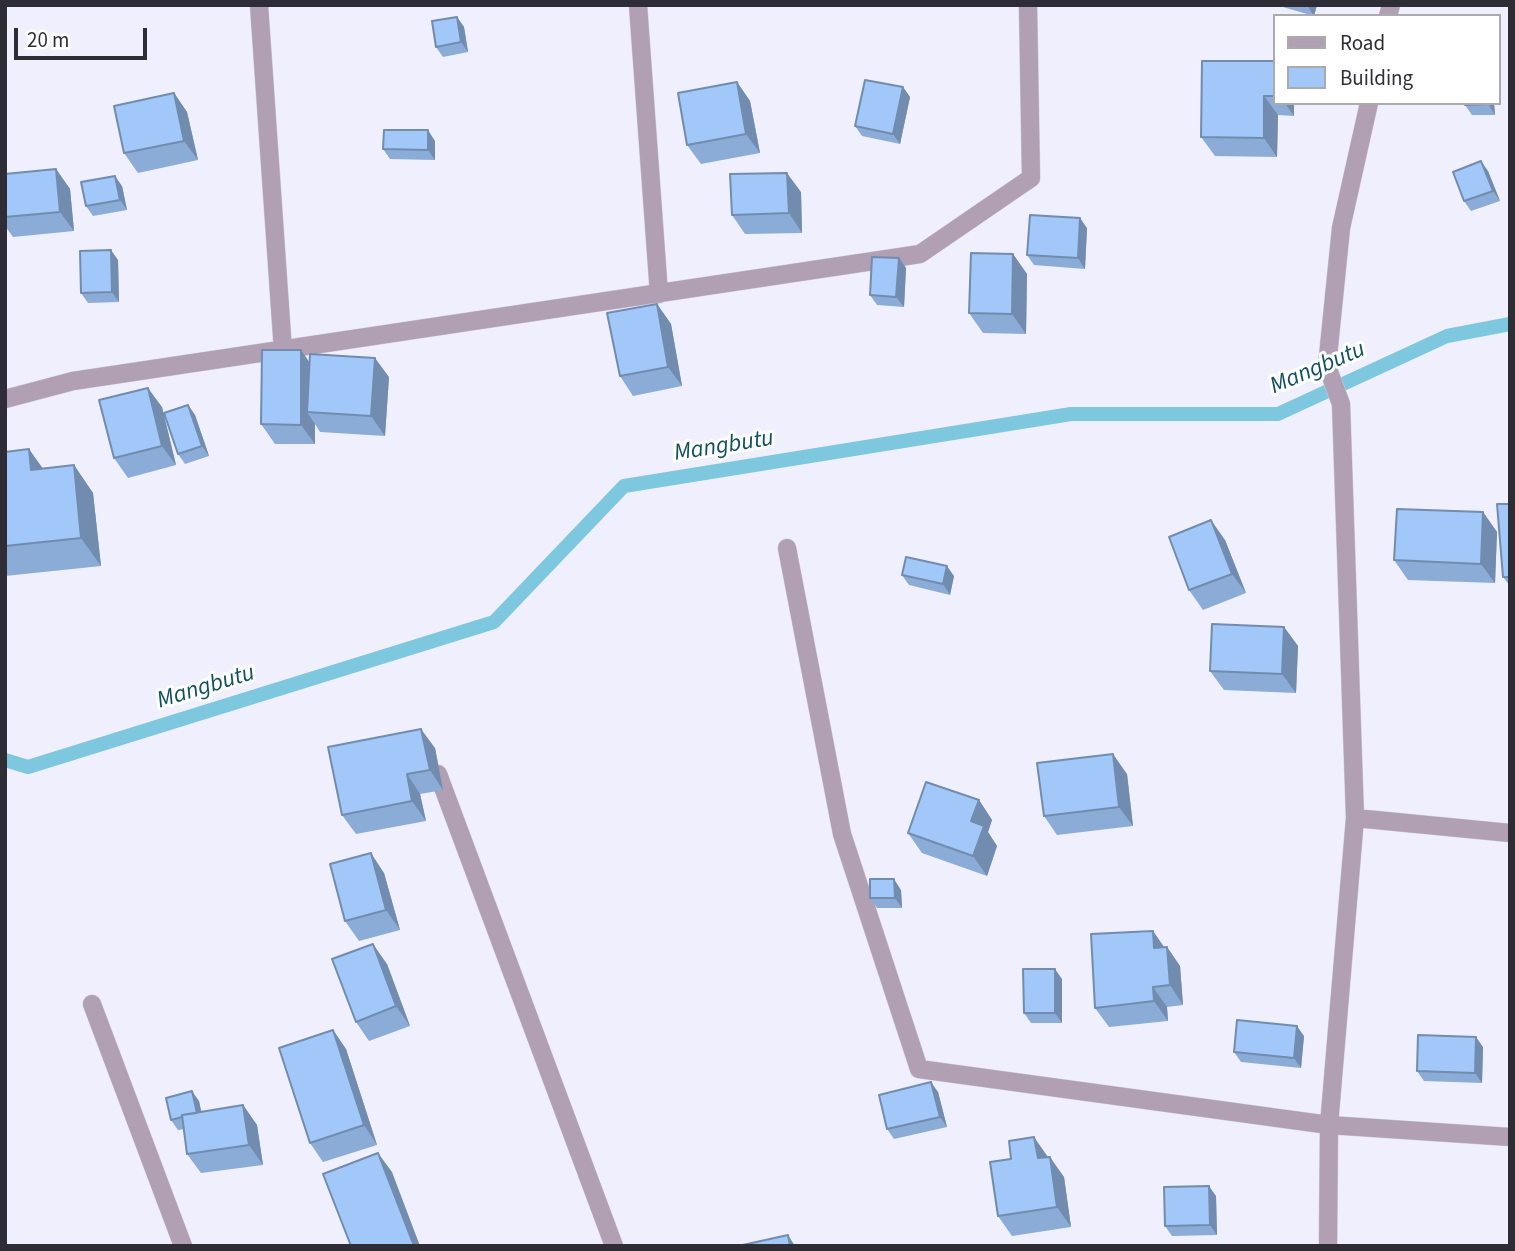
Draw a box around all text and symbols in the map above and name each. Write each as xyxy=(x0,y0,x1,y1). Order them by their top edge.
scale bar xyxy=(18,14,150,58)
legend xyxy=(1274,14,1501,105)
text: 20 m xyxy=(27,25,69,55)
text: Road xyxy=(1340,28,1385,58)
text: Building xyxy=(1340,63,1413,93)
water label: Mangbutu xyxy=(1266,336,1370,402)
water label: Mangbutu xyxy=(672,425,776,469)
water label: Mangbutu xyxy=(154,660,258,716)

